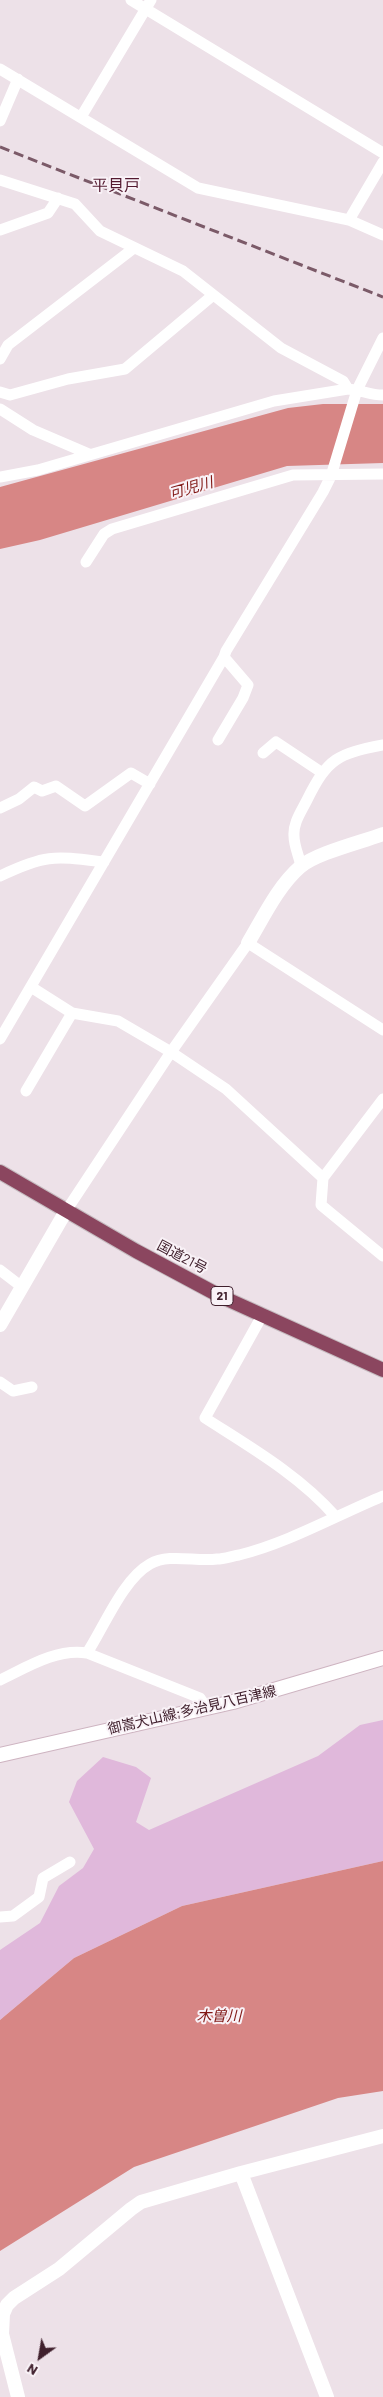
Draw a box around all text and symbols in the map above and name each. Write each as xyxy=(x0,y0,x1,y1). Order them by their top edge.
district label: 平貝戸 xyxy=(92,176,140,196)
water label: 可児川 xyxy=(167,473,215,503)
street label: 国道21号 xyxy=(154,1237,210,1277)
road number: 21 xyxy=(211,1286,233,1305)
street label: 御嵩犬山線;多治見八百津線 xyxy=(106,1682,278,1738)
water label: 木曽川 xyxy=(197,2007,241,2025)
north arrow xyxy=(15,2332,65,2382)
text: N xyxy=(23,2360,40,2380)

